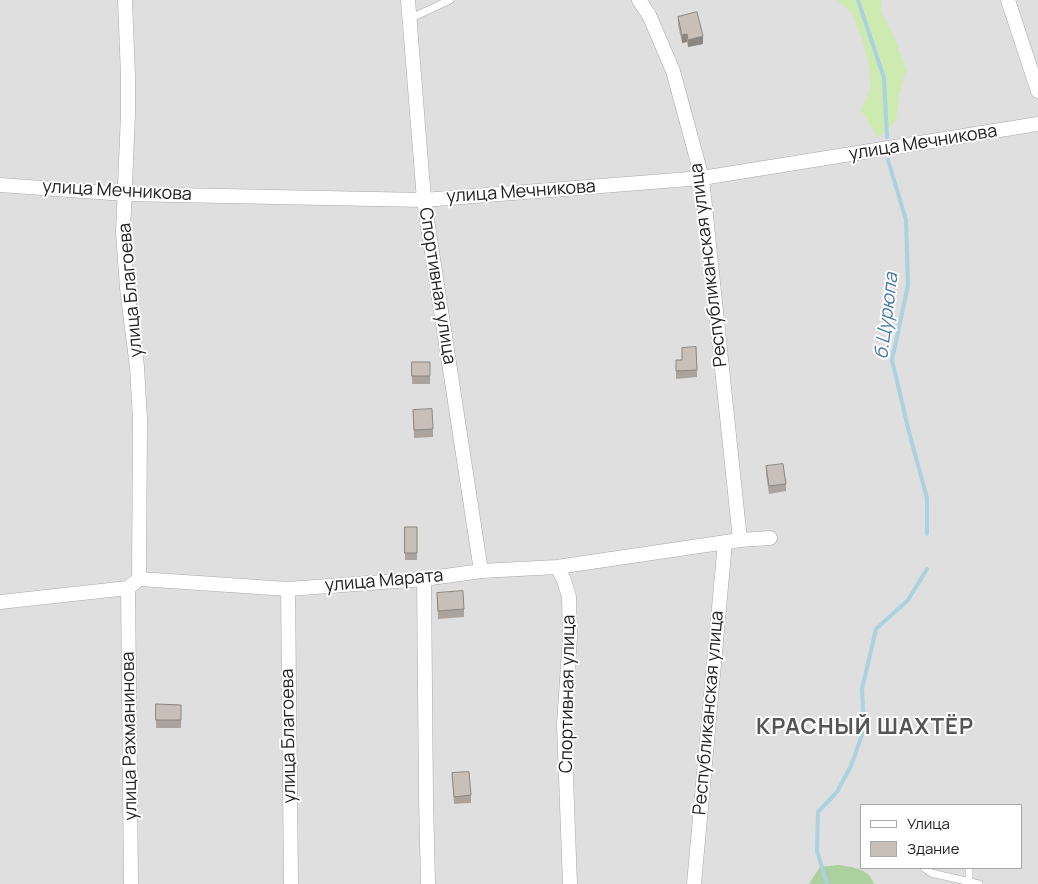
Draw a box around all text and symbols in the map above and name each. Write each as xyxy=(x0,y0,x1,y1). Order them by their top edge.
street label: улица Мечникова xyxy=(847,121,999,165)
street label: Республиканская улица xyxy=(686,162,732,368)
street label: улица Мечникова xyxy=(42,176,192,206)
street label: улица Мечникова xyxy=(446,176,596,208)
street label: Спортивная улица xyxy=(414,206,460,366)
street label: улица Благоева xyxy=(114,222,148,358)
water label: б.Цурюпа xyxy=(870,272,904,360)
street label: улица Марата xyxy=(324,565,444,597)
street label: Республиканская улица xyxy=(689,610,729,816)
street label: Спортивная улица xyxy=(556,615,580,773)
street label: улица Рахманинова xyxy=(118,651,142,821)
street label: улица Благоева xyxy=(277,668,301,804)
district label: КРАСНЫЙ ШАХТЁР xyxy=(754,715,976,741)
legend xyxy=(860,804,1023,869)
text: Улица xyxy=(907,813,950,834)
text: Здание xyxy=(907,838,959,859)

